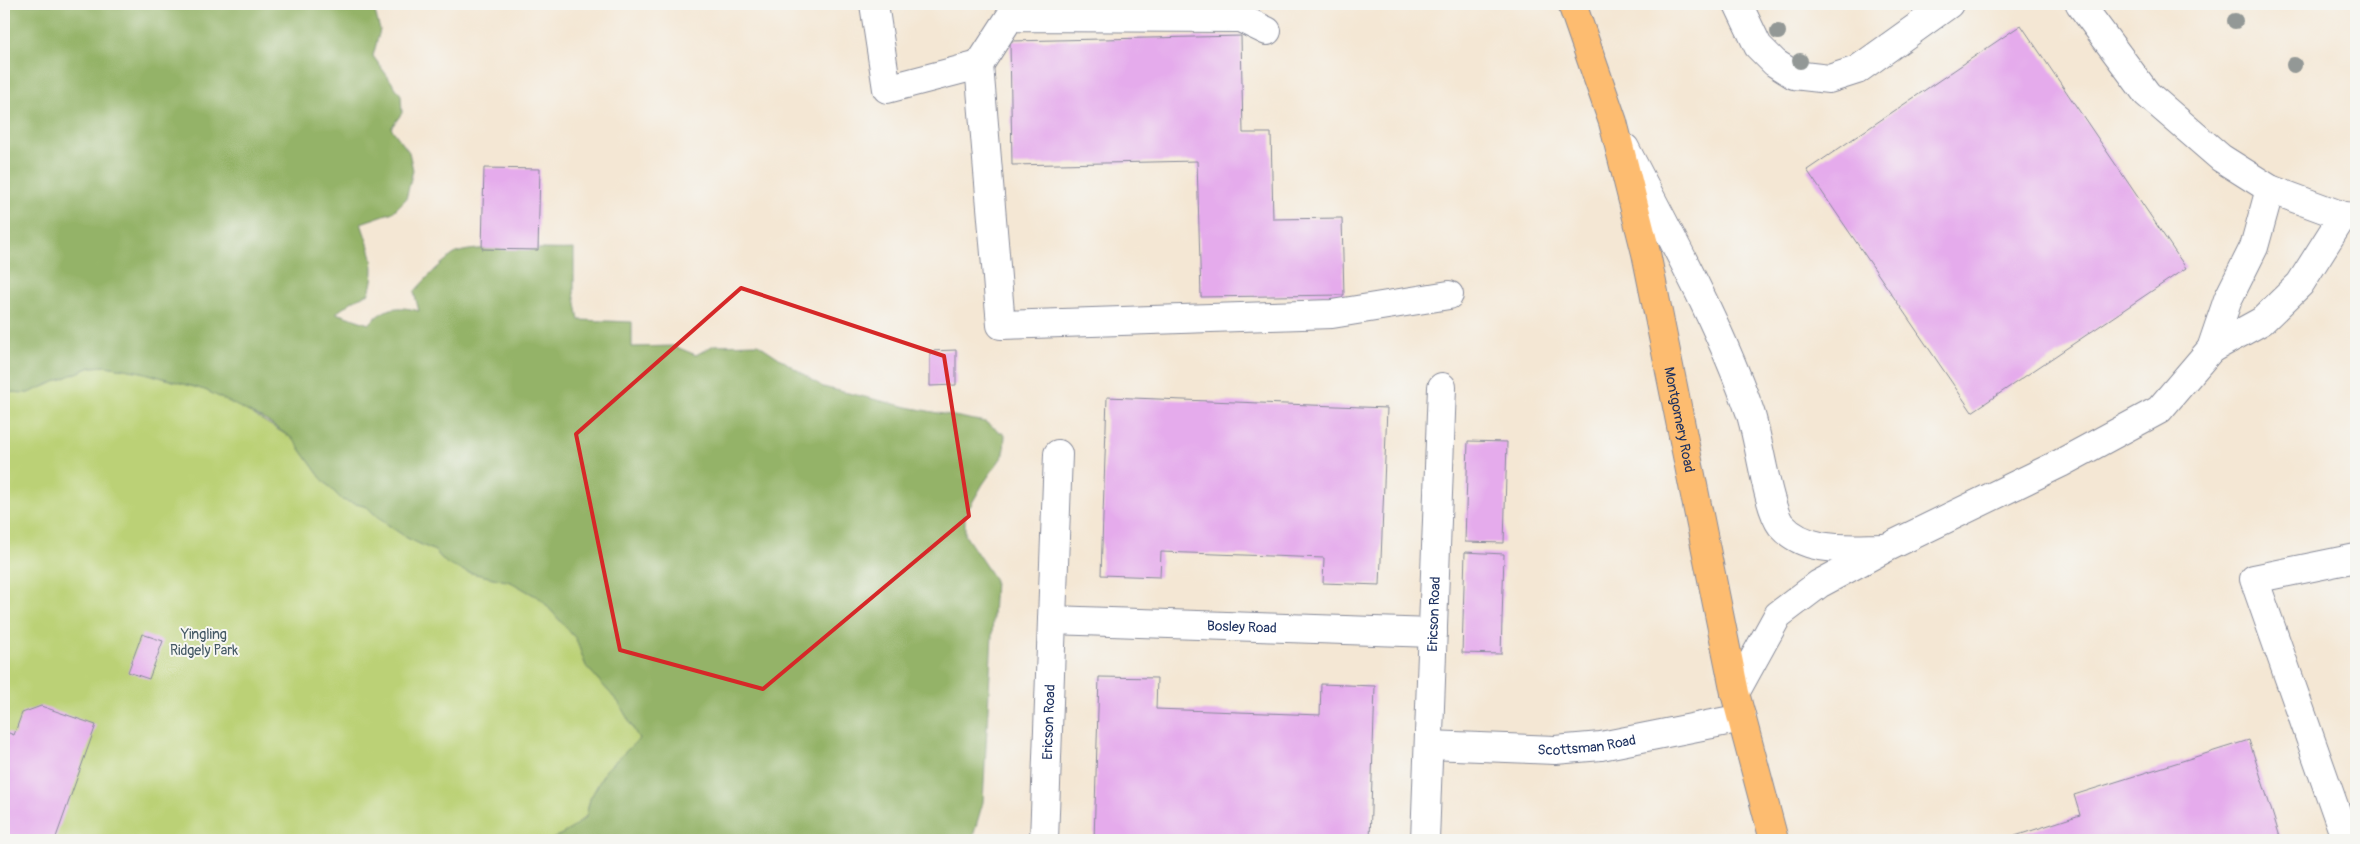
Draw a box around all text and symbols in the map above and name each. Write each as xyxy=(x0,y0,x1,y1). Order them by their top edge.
street label: Montgomery Road xyxy=(1661,365,1699,474)
street label: Ericson Road xyxy=(1424,576,1443,652)
street label: Bosley Road xyxy=(1207,617,1277,636)
park label: Yingling Ridgely Park xyxy=(170,626,238,659)
street label: Ericson Road xyxy=(1038,684,1058,760)
street label: Scottsman Road xyxy=(1537,731,1637,759)

